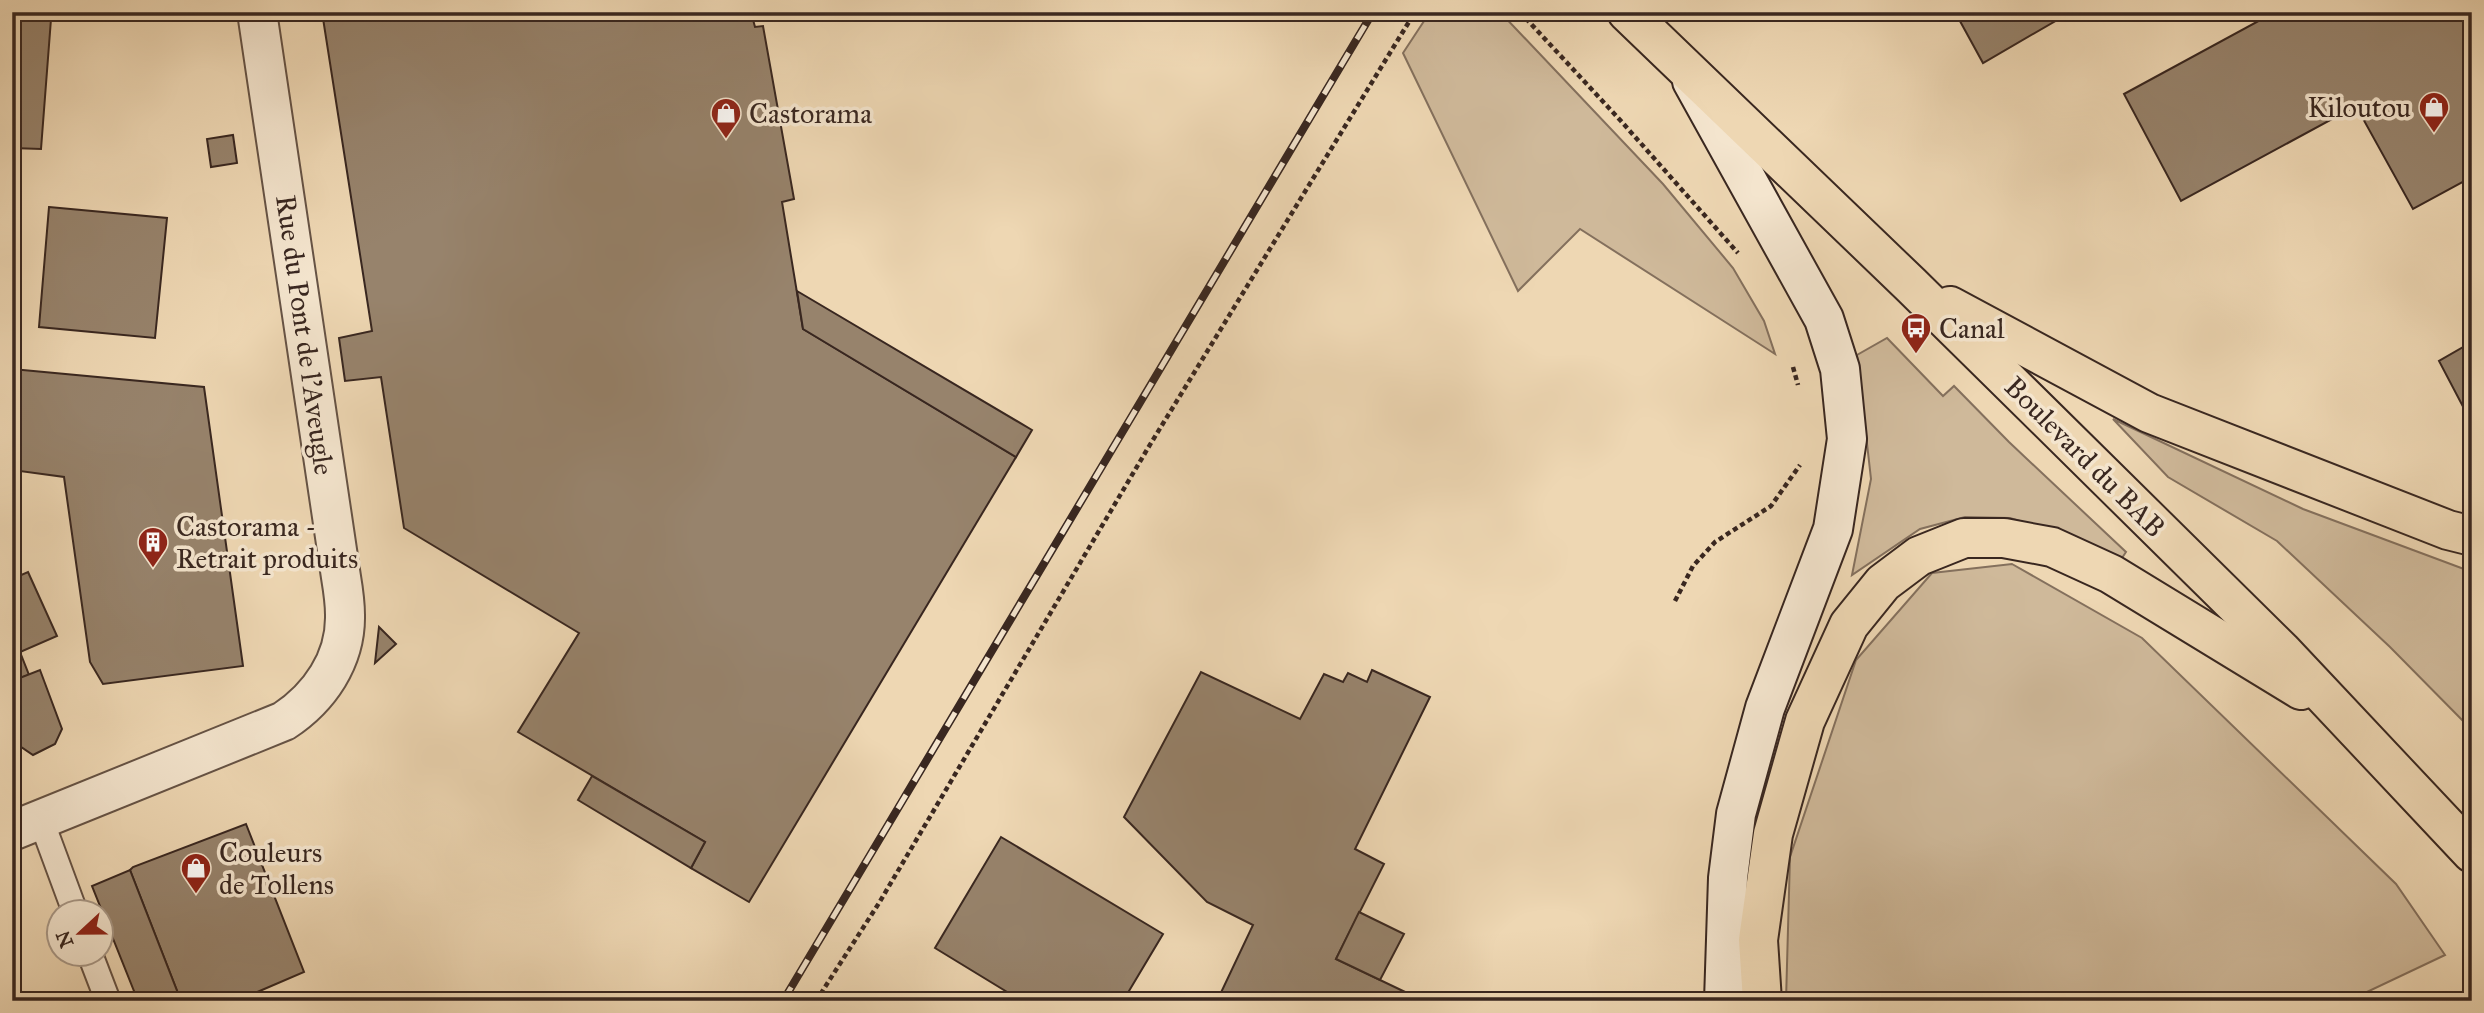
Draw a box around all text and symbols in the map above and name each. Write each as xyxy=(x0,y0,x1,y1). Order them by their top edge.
place label: Kiloutou xyxy=(2308,90,2411,125)
shop icon: Kiloutou xyxy=(2417,90,2451,134)
shop icon: Castorama xyxy=(709,96,743,140)
place label: Castorama xyxy=(749,96,872,131)
street label: Rue du Pont de l'Aveugle xyxy=(268,193,342,477)
bus stop icon: Canal xyxy=(1899,311,1933,355)
place label: Canal xyxy=(1939,311,2005,346)
street label: Boulevard du BAB xyxy=(1997,369,2173,545)
place label: Castorama - Retrait produits xyxy=(176,509,358,576)
building icon: Castorama - Retrait produits xyxy=(136,525,170,569)
place label: Couleurs de Tollens xyxy=(219,835,334,902)
shop icon: Couleurs de Tollens xyxy=(179,851,213,895)
north arrow xyxy=(46,898,116,968)
text: N xyxy=(51,927,78,951)

